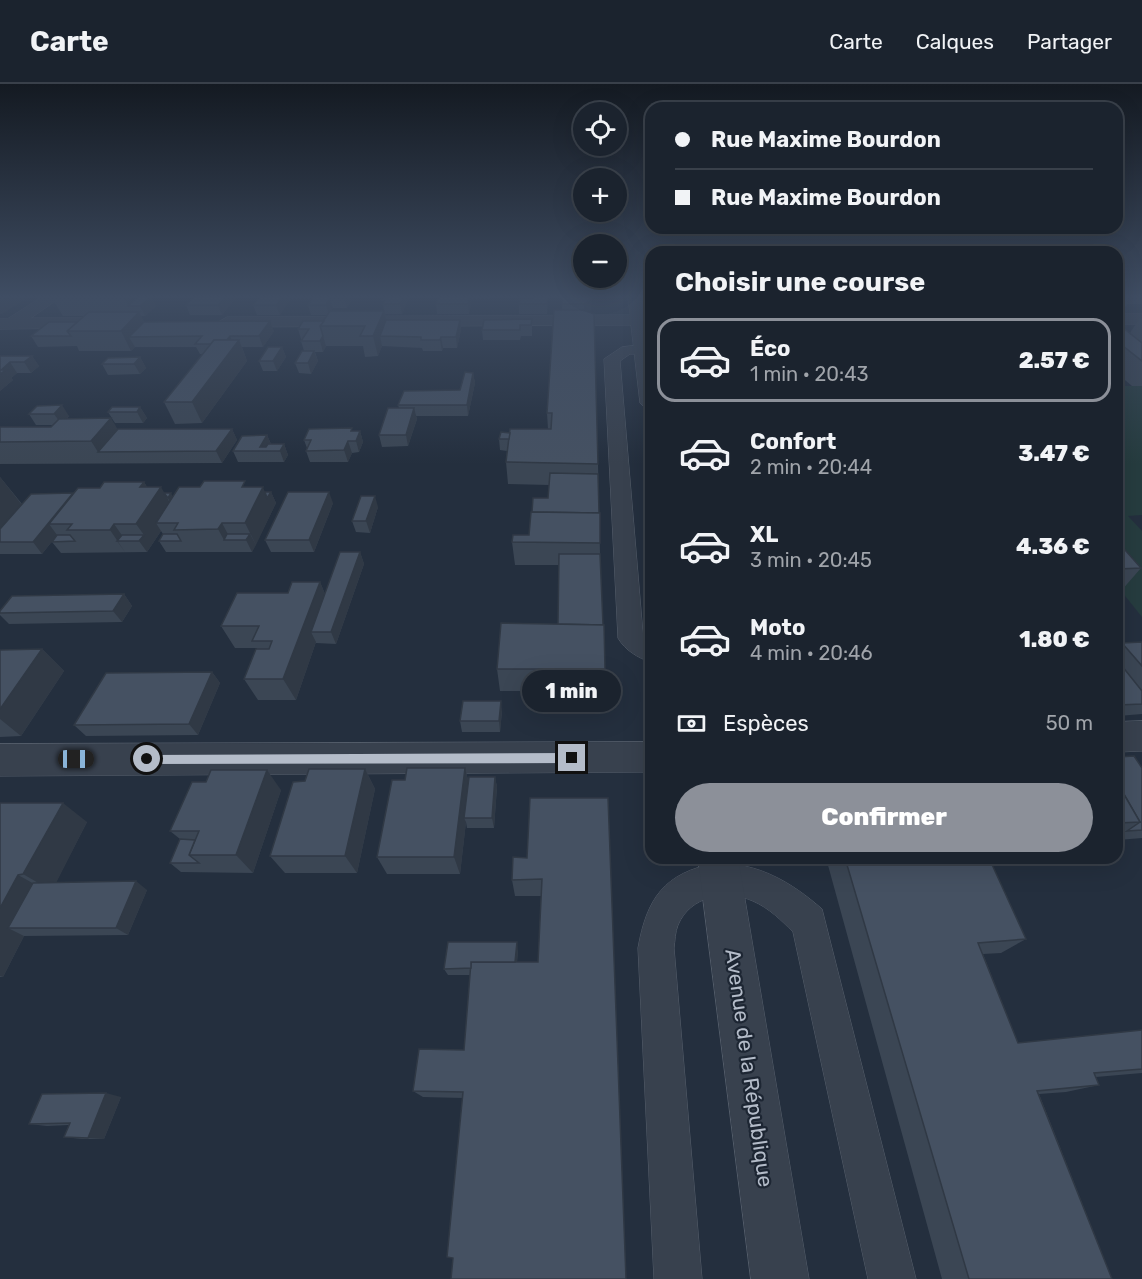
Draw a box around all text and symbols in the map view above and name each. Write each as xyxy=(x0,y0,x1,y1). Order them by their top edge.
text: Carte xyxy=(30,25,109,58)
text: Carte xyxy=(829,29,883,54)
text: Calques xyxy=(916,29,994,54)
text: Partager xyxy=(1027,29,1112,54)
map controls xyxy=(573,102,627,288)
button: locate xyxy=(573,102,627,156)
text: Rue Maxime Bourdon xyxy=(711,126,941,153)
button: + xyxy=(573,168,627,222)
text: Rue Maxime Bourdon xyxy=(711,184,941,211)
button: − xyxy=(573,234,627,288)
text: Choisir une course xyxy=(675,266,925,298)
icon: car xyxy=(678,333,732,387)
text: Éco xyxy=(750,335,790,362)
text: 2.57 € xyxy=(1019,347,1090,374)
text: 1 min · 20:43 xyxy=(750,362,869,386)
icon: car xyxy=(678,426,732,480)
text: Confort xyxy=(750,428,836,455)
text: 3.47 € xyxy=(1018,440,1090,467)
text: 2 min · 20:44 xyxy=(750,455,872,479)
icon: car xyxy=(678,519,732,573)
text: XL xyxy=(750,521,778,548)
text: 4.36 € xyxy=(1016,533,1090,560)
text: 3 min · 20:45 xyxy=(750,548,872,572)
icon: car xyxy=(678,612,732,666)
text: Moto xyxy=(750,614,805,641)
text: 1.80 € xyxy=(1019,626,1090,653)
text: 4 min · 20:46 xyxy=(750,641,873,665)
callout: 1 min xyxy=(522,671,622,713)
text: 1 min xyxy=(545,679,598,703)
icon: cash xyxy=(675,707,708,740)
text: Espèces xyxy=(723,710,809,737)
text: 50 m xyxy=(1046,711,1093,735)
route end xyxy=(558,744,585,771)
route start xyxy=(133,745,160,772)
car xyxy=(58,750,94,768)
button: Confirmer xyxy=(675,783,1093,852)
street label: Avenue de la République xyxy=(720,947,779,1189)

